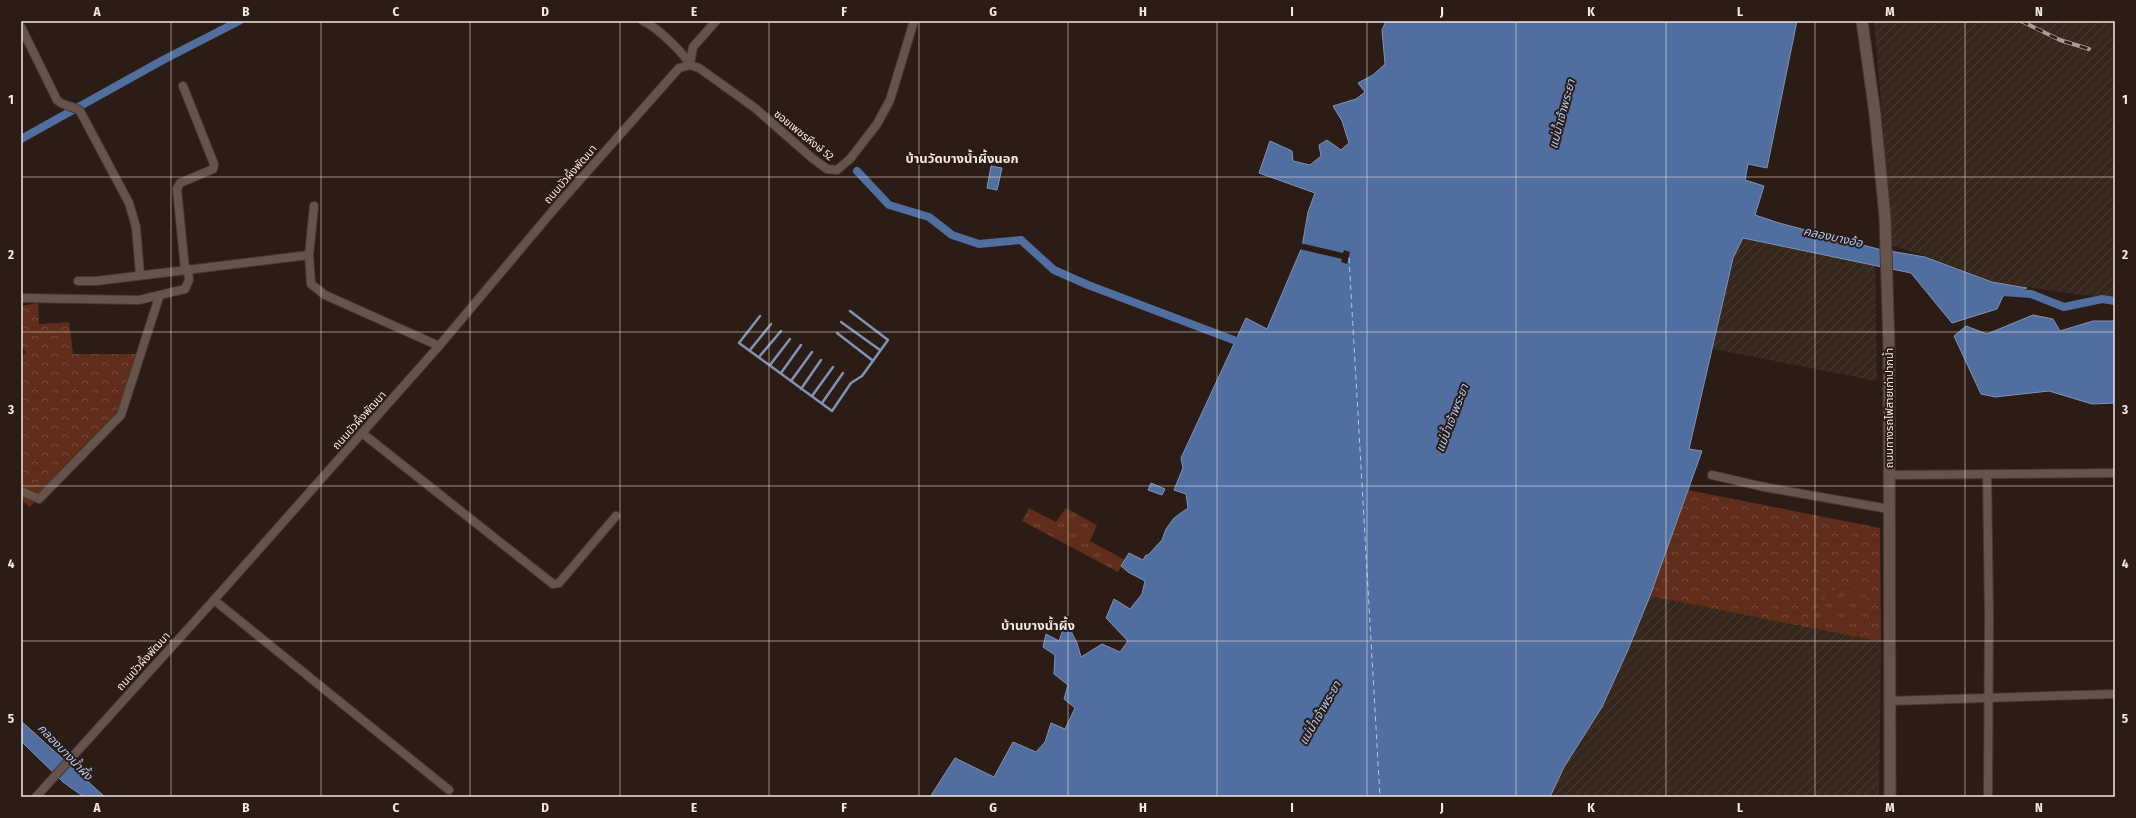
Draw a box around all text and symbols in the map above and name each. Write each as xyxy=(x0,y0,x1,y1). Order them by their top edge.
text: A xyxy=(92,4,101,19)
text: B xyxy=(242,4,250,19)
text: C xyxy=(393,4,400,19)
text: D xyxy=(541,4,549,19)
text: E xyxy=(691,4,697,19)
text: F xyxy=(841,4,847,19)
text: G xyxy=(989,4,997,19)
text: H xyxy=(1139,4,1147,19)
text: I xyxy=(1290,4,1294,19)
text: J xyxy=(1439,4,1444,19)
text: K xyxy=(1587,4,1595,19)
text: L xyxy=(1737,4,1743,19)
text: M xyxy=(1885,4,1895,19)
text: N xyxy=(2035,4,2043,19)
water label: แม่น้ำเจ้าพระยา xyxy=(1544,76,1578,150)
text: 1 xyxy=(8,92,14,107)
text: 1 xyxy=(2122,92,2128,107)
street label: ซอยเพชรหึงษ์ 52 xyxy=(771,107,836,163)
street label: ถนนบัวผึ้งพัฒนา xyxy=(540,141,600,207)
district label: บ้านวัดบางน้ำผึ้งนอก xyxy=(905,149,1019,166)
water label: คลองบางอ้อ xyxy=(1802,224,1865,250)
text: 2 xyxy=(7,247,14,262)
text: 2 xyxy=(2121,247,2128,262)
street label: ถนนทางรถไฟสายเก่าปากน้ำ xyxy=(1881,348,1896,468)
water label: แม่น้ำเจ้าพระยา xyxy=(1431,381,1472,454)
street label: ถนนบัวผึ้งพัฒนา xyxy=(328,387,389,452)
text: 3 xyxy=(7,402,14,417)
text: 3 xyxy=(2121,402,2128,417)
text: 4 xyxy=(8,556,15,571)
text: 4 xyxy=(2122,556,2129,571)
district label: บ้านบางน้ำผึ้ง xyxy=(1001,616,1075,633)
street label: ถนนบัวผึ้งพัฒนา xyxy=(112,628,173,693)
water label: แม่น้ำเจ้าพระยา xyxy=(1294,677,1344,747)
text: 5 xyxy=(8,711,14,726)
text: 5 xyxy=(2122,711,2128,726)
water label: คลองบางน้ำผึ้ง xyxy=(35,720,97,783)
text: A xyxy=(92,800,101,815)
text: B xyxy=(242,800,250,815)
text: C xyxy=(393,800,400,815)
text: D xyxy=(541,800,549,815)
text: E xyxy=(691,800,697,815)
text: F xyxy=(841,800,847,815)
text: G xyxy=(989,800,997,815)
text: H xyxy=(1139,800,1147,815)
text: I xyxy=(1290,800,1294,815)
text: J xyxy=(1439,800,1444,815)
text: K xyxy=(1587,800,1595,815)
text: L xyxy=(1737,800,1743,815)
text: M xyxy=(1885,800,1895,815)
text: N xyxy=(2035,800,2043,815)

